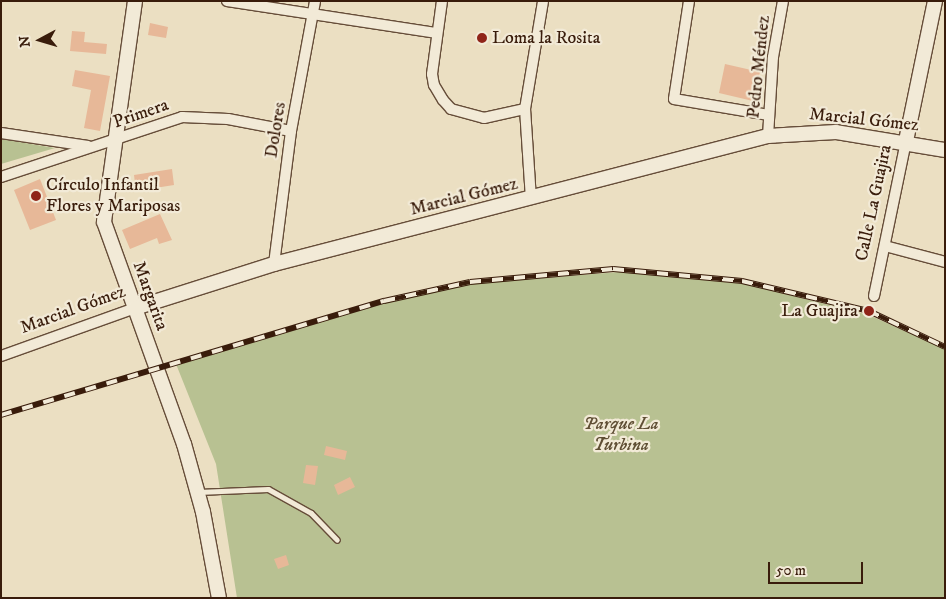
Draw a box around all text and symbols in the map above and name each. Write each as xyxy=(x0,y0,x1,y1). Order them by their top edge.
north arrow xyxy=(15,15,65,65)
street label: Pedro Méndez xyxy=(743,15,775,119)
place label: Loma la Rosita xyxy=(492,27,600,49)
marker: Loma la Rosita xyxy=(476,32,488,44)
text: N xyxy=(16,35,35,48)
street label: Primera xyxy=(111,95,171,133)
street label: Dolores xyxy=(261,101,291,159)
street label: Marcial Gómez xyxy=(808,104,920,136)
street label: Calle La Guajira xyxy=(851,143,897,263)
street label: Marcial Gómez xyxy=(408,173,520,221)
place label: Círculo Infantil Flores y Mariposas xyxy=(46,175,180,218)
marker: Círculo Infantil Flores y Mariposas xyxy=(30,190,42,202)
street label: Margarita xyxy=(128,259,172,333)
street label: Marcial Gómez xyxy=(18,281,128,339)
place label: La Guajira xyxy=(781,300,858,322)
marker: La Guajira xyxy=(862,304,876,318)
park label: Parque La Turbina xyxy=(583,414,659,456)
scale bar xyxy=(771,552,866,584)
text: 50 m xyxy=(776,561,806,580)

